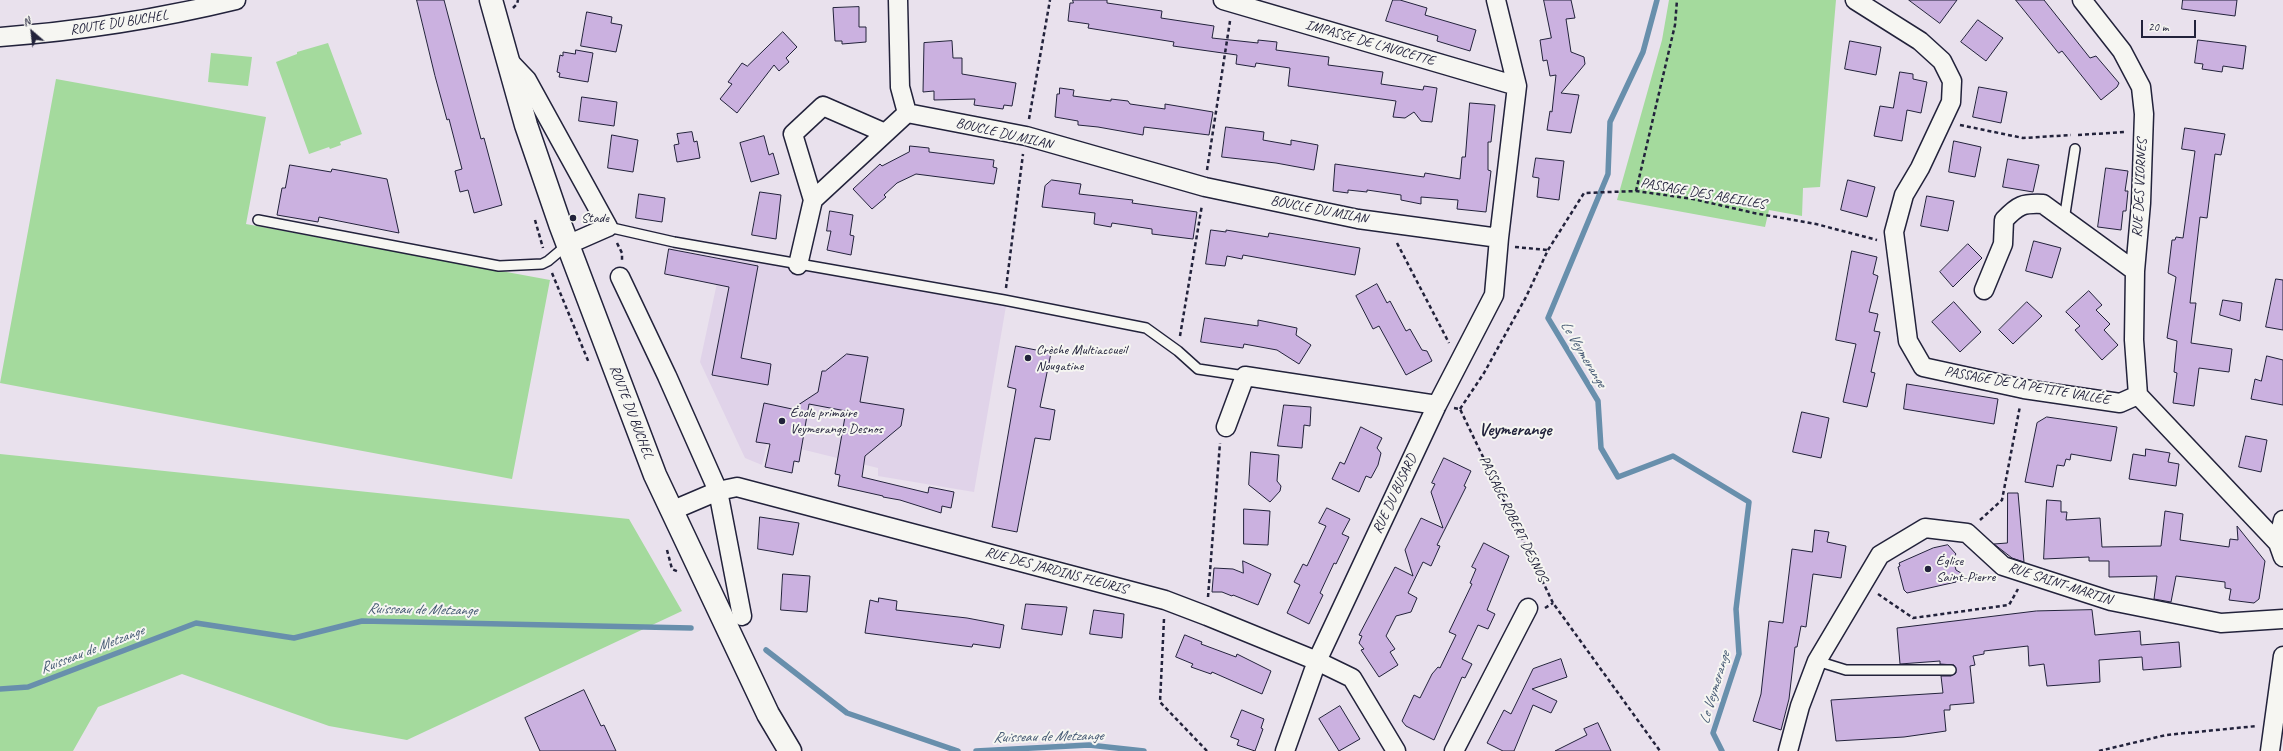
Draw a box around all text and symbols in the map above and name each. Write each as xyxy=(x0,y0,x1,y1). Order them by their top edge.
street label: ROUTE DU BUCHEL xyxy=(69,7,169,39)
north arrow xyxy=(12,12,52,52)
scale bar xyxy=(2143,12,2198,38)
text: N xyxy=(20,14,33,29)
street label: IMPASSE DE L'AVOCETTE xyxy=(1304,17,1436,69)
text: 20 m xyxy=(2148,19,2168,35)
street label: BOUCLE DU MILAN xyxy=(954,115,1054,153)
street label: RUE DES VIORNES xyxy=(2129,138,2151,238)
street label: PASSAGE DES ABEILLES xyxy=(1639,175,1767,213)
street label: BOUCLE DU MILAN xyxy=(1269,192,1369,228)
place label: Stade xyxy=(581,210,609,226)
marker: Stade xyxy=(568,213,578,223)
water label: Le Veymerange xyxy=(1556,318,1610,390)
place label: Crèche Multiaccueil Nougatine xyxy=(1036,342,1127,374)
marker: Crèche Multiaccueil Nougatine xyxy=(1023,353,1033,363)
street label: ROUTE DU BUCHEL xyxy=(605,363,657,461)
street label: PASSAGE DE LA PETITE VALLÉE xyxy=(1943,363,2111,409)
place label: École primaire Veymerange Desnos xyxy=(790,405,882,438)
marker: École primaire Veymerange Desnos xyxy=(777,416,787,426)
district label: Veymerange xyxy=(1479,419,1551,441)
street label: RUE DU BUSARD xyxy=(1369,452,1421,536)
street label: PASSAGE ROBERT DESNOS xyxy=(1475,453,1551,585)
street label: RUE DES JARDINS FLEURIS xyxy=(983,544,1129,598)
place label: Église Saint-Pierre xyxy=(1936,553,1995,586)
street label: RUE SAINT-MARTIN xyxy=(2006,559,2114,609)
marker: Église Saint-Pierre xyxy=(1923,564,1933,574)
water label: Ruisseau de Metzange xyxy=(367,600,477,620)
water label: Ruisseau de Metzange xyxy=(38,622,146,678)
water label: Le Veymerange xyxy=(1696,650,1734,726)
water label: Ruisseau de Metzange xyxy=(993,727,1103,747)

